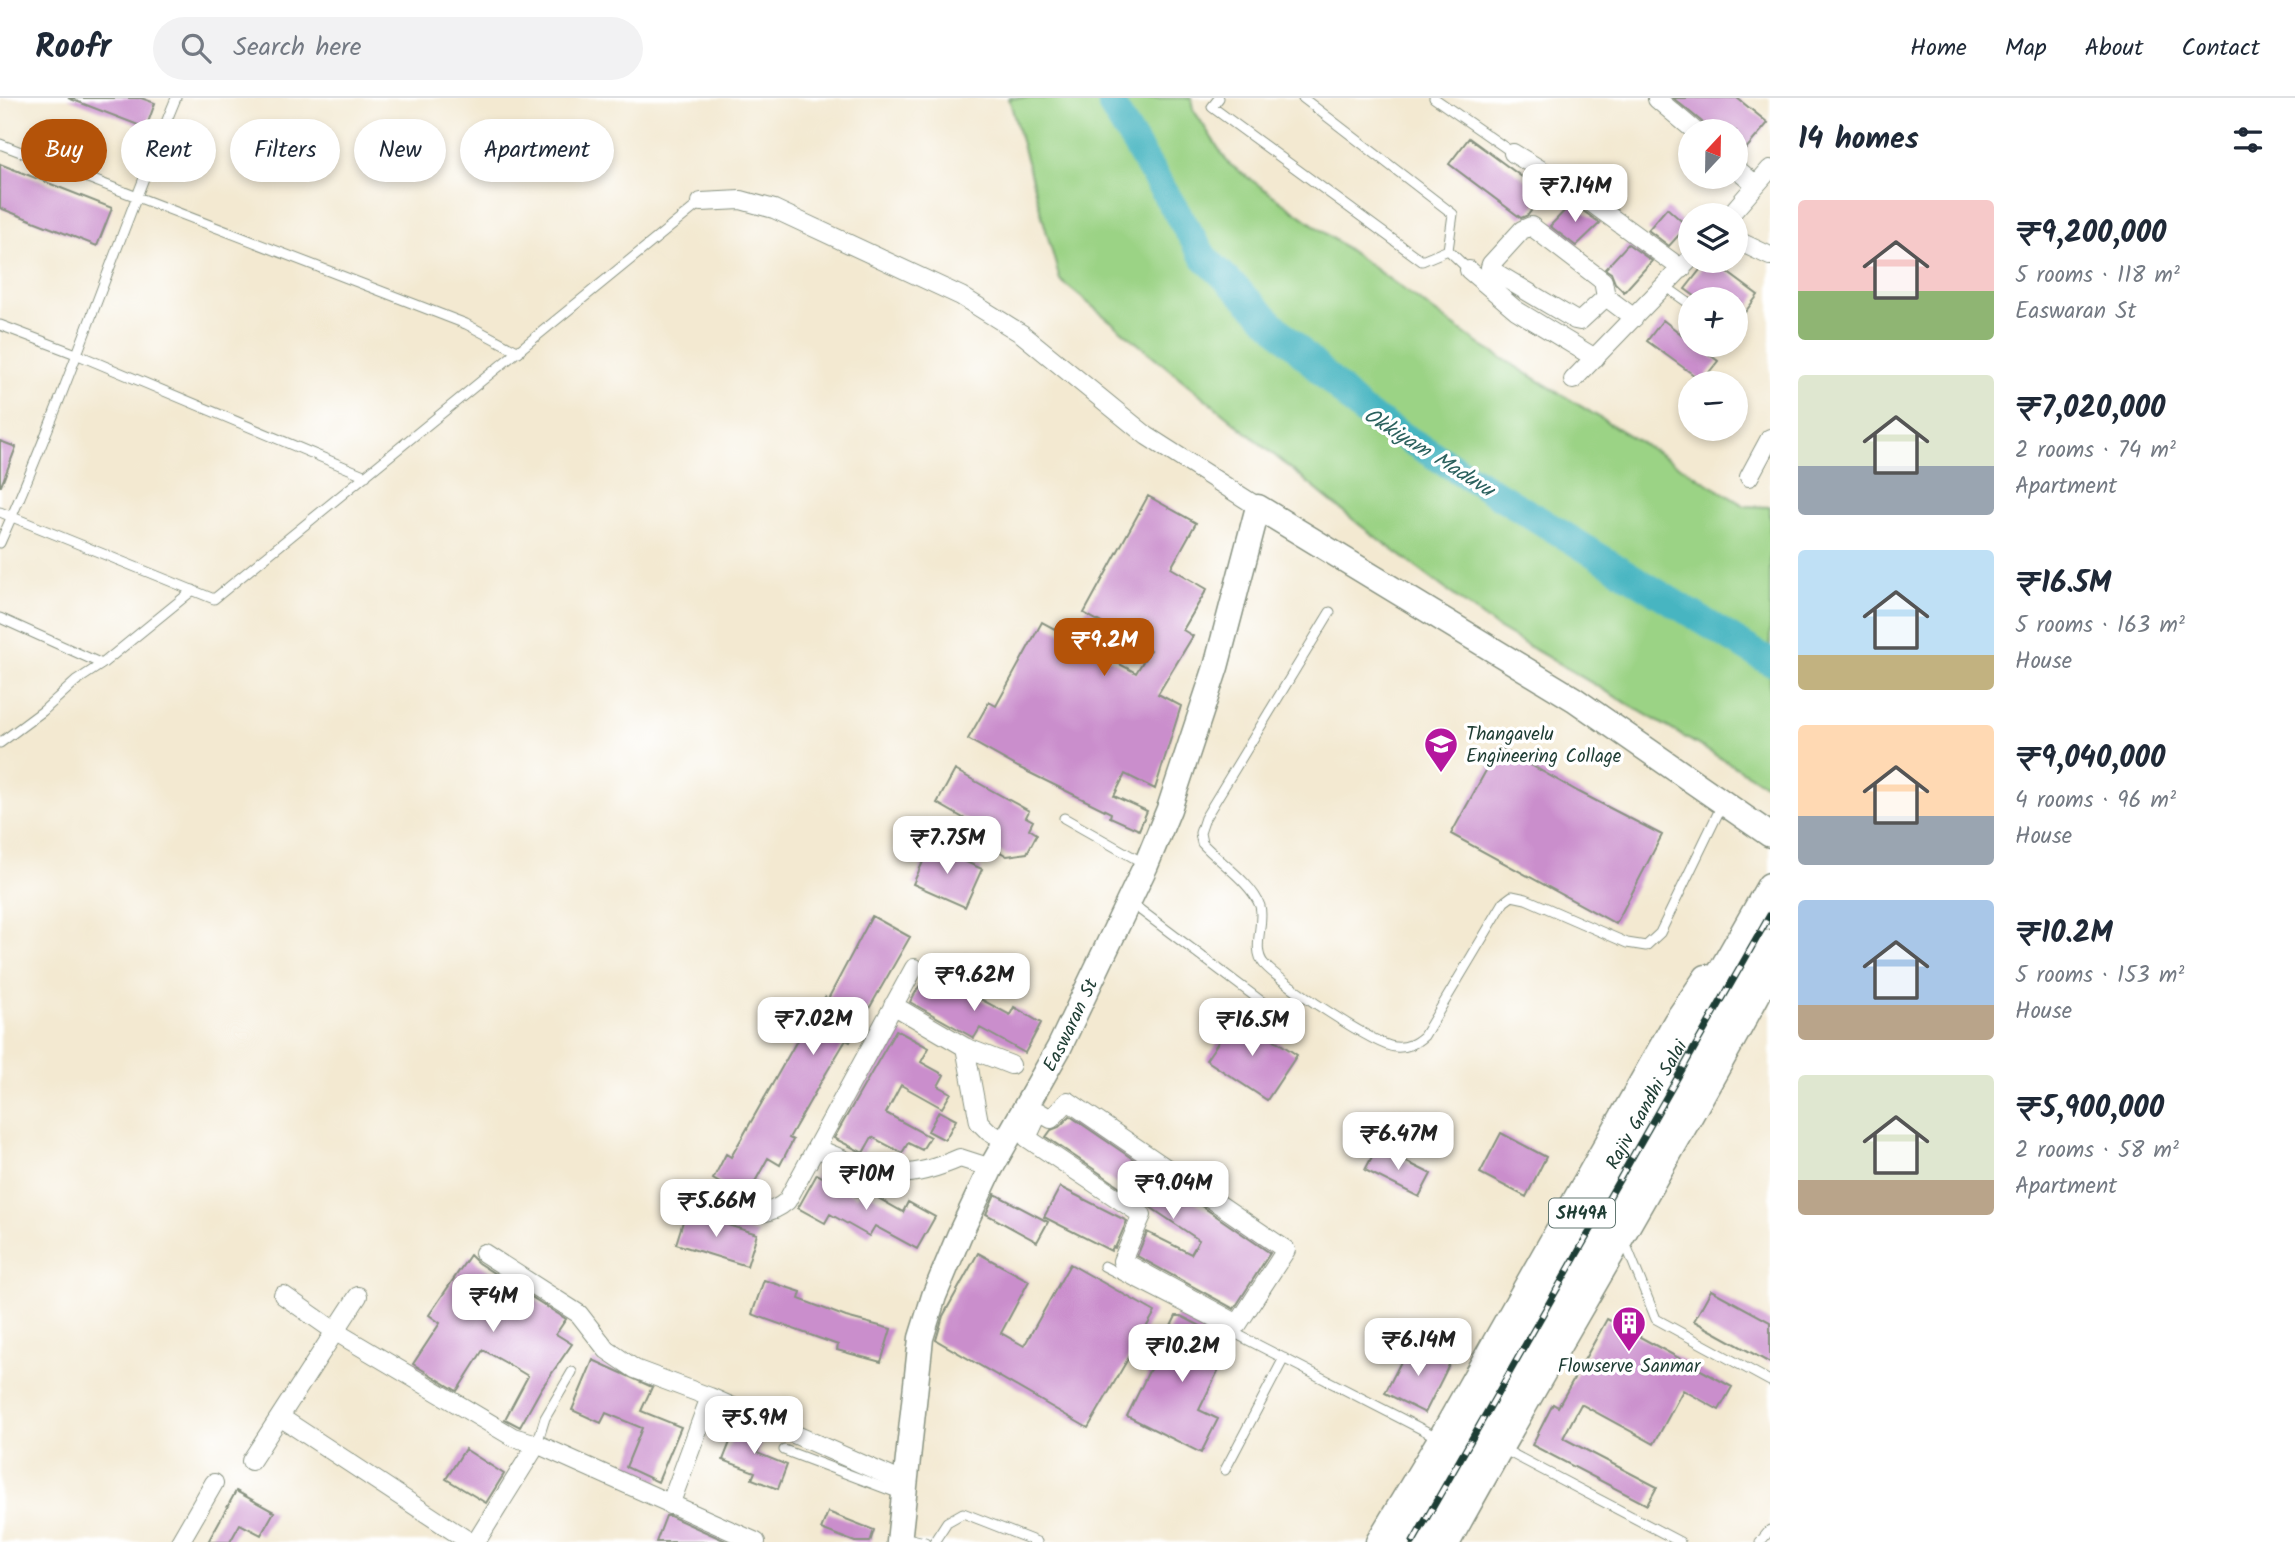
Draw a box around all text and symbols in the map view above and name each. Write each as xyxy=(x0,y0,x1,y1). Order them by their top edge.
search box xyxy=(153,17,643,80)
text: Roofr xyxy=(35,22,111,75)
text: Search here xyxy=(233,27,361,69)
icon: search xyxy=(177,29,215,67)
text: Home xyxy=(1910,29,1967,68)
text: Map xyxy=(2005,29,2047,68)
text: About xyxy=(2085,29,2143,68)
text: Contact xyxy=(2181,29,2260,68)
text: 14 homes xyxy=(1798,116,1919,164)
chip: Buy xyxy=(21,119,107,182)
chip: Rent xyxy=(121,119,216,182)
chip: Filters xyxy=(230,119,340,182)
chip: New xyxy=(354,119,446,182)
chip: Apartment xyxy=(460,119,614,182)
north arrow xyxy=(1678,119,1748,189)
map controls xyxy=(1678,119,1748,441)
icon: filters xyxy=(2229,121,2267,159)
pin: ₹7.14M xyxy=(1518,164,1632,224)
text: ₹7.14M xyxy=(1538,169,1612,205)
button: layers xyxy=(1678,203,1748,273)
text: ₹9,200,000 xyxy=(2015,210,2166,258)
icon: home xyxy=(1854,228,1938,312)
text: 5 rooms · 118 m² xyxy=(2015,258,2180,294)
button: + xyxy=(1678,287,1748,357)
text: Easwaran St xyxy=(2015,294,2136,330)
button: − xyxy=(1678,371,1748,441)
text: ₹7,020,000 xyxy=(2015,385,2165,433)
water label: Okkiyam Maduvu xyxy=(1357,400,1502,508)
icon: home xyxy=(1854,403,1938,487)
text: 2 rooms · 74 m² xyxy=(2015,433,2176,469)
text: Apartment xyxy=(2015,469,2117,505)
text: ₹16.5M xyxy=(2015,560,2111,608)
icon: home xyxy=(1854,578,1938,662)
text: 5 rooms · 163 m² xyxy=(2015,608,2185,644)
pin: ₹9.2M xyxy=(1055,618,1153,678)
text: ₹9.2M xyxy=(1070,623,1138,659)
text: House xyxy=(2015,644,2072,680)
place label: Thangavelu Engineering Collage xyxy=(1466,720,1622,772)
school or university icon: Thangavelu Engineering Collage xyxy=(1422,725,1460,774)
text: ₹9,040,000 xyxy=(2015,735,2165,783)
icon: home xyxy=(1854,753,1938,837)
text: 4 rooms · 96 m² xyxy=(2015,783,2176,819)
pin: ₹7.75M xyxy=(890,816,1004,876)
text: House xyxy=(2015,819,2072,855)
text: ₹7.75M xyxy=(909,821,985,857)
text: ₹10.2M xyxy=(2015,910,2113,958)
icon: home xyxy=(1854,928,1938,1012)
pin: ₹9.62M xyxy=(917,954,1031,1013)
text: ₹9.62M xyxy=(934,958,1014,994)
text: 5 rooms · 153 m² xyxy=(2015,958,2184,994)
street label: Easwaran St xyxy=(1036,973,1107,1078)
text: House xyxy=(2015,994,2072,1030)
pin: ₹7.02M xyxy=(756,998,870,1057)
pin: ₹16.5M xyxy=(1195,998,1309,1058)
text: ₹7.02M xyxy=(774,1002,852,1038)
text: ₹16.5M xyxy=(1215,1003,1289,1039)
street label: Rajiv Gandhi Salai xyxy=(1599,1034,1697,1175)
text: ₹5,900,000 xyxy=(2015,1085,2164,1133)
icon: home xyxy=(1854,1103,1938,1187)
pin: ₹6.47M xyxy=(1341,1112,1455,1172)
text: ₹6.47M xyxy=(1359,1117,1437,1153)
text: 2 rooms · 58 m² xyxy=(2015,1133,2179,1169)
pin: ₹10M xyxy=(825,1152,907,1212)
text: ₹10M xyxy=(838,1157,894,1193)
pin: ₹9.04M xyxy=(1116,1162,1230,1221)
text: ₹9.04M xyxy=(1134,1166,1212,1202)
text: Apartment xyxy=(2015,1169,2117,1205)
pin: ₹5.66M xyxy=(659,1180,773,1239)
text: ₹5.66M xyxy=(676,1184,756,1220)
road number: SH49A xyxy=(1549,1198,1615,1228)
pin: ₹4M xyxy=(459,1274,527,1334)
text: ₹4M xyxy=(468,1279,518,1315)
building icon: Flowserve Sanmar xyxy=(1610,1304,1648,1353)
pin: ₹6.14M xyxy=(1361,1318,1475,1378)
text: ₹6.14M xyxy=(1381,1323,1455,1359)
pin: ₹10.2M xyxy=(1125,1324,1239,1384)
text: ₹10.2M xyxy=(1144,1329,1220,1365)
place label: Flowserve Sanmar xyxy=(1558,1352,1702,1382)
pin: ₹5.9M xyxy=(705,1396,803,1456)
text: ₹5.9M xyxy=(721,1401,787,1437)

